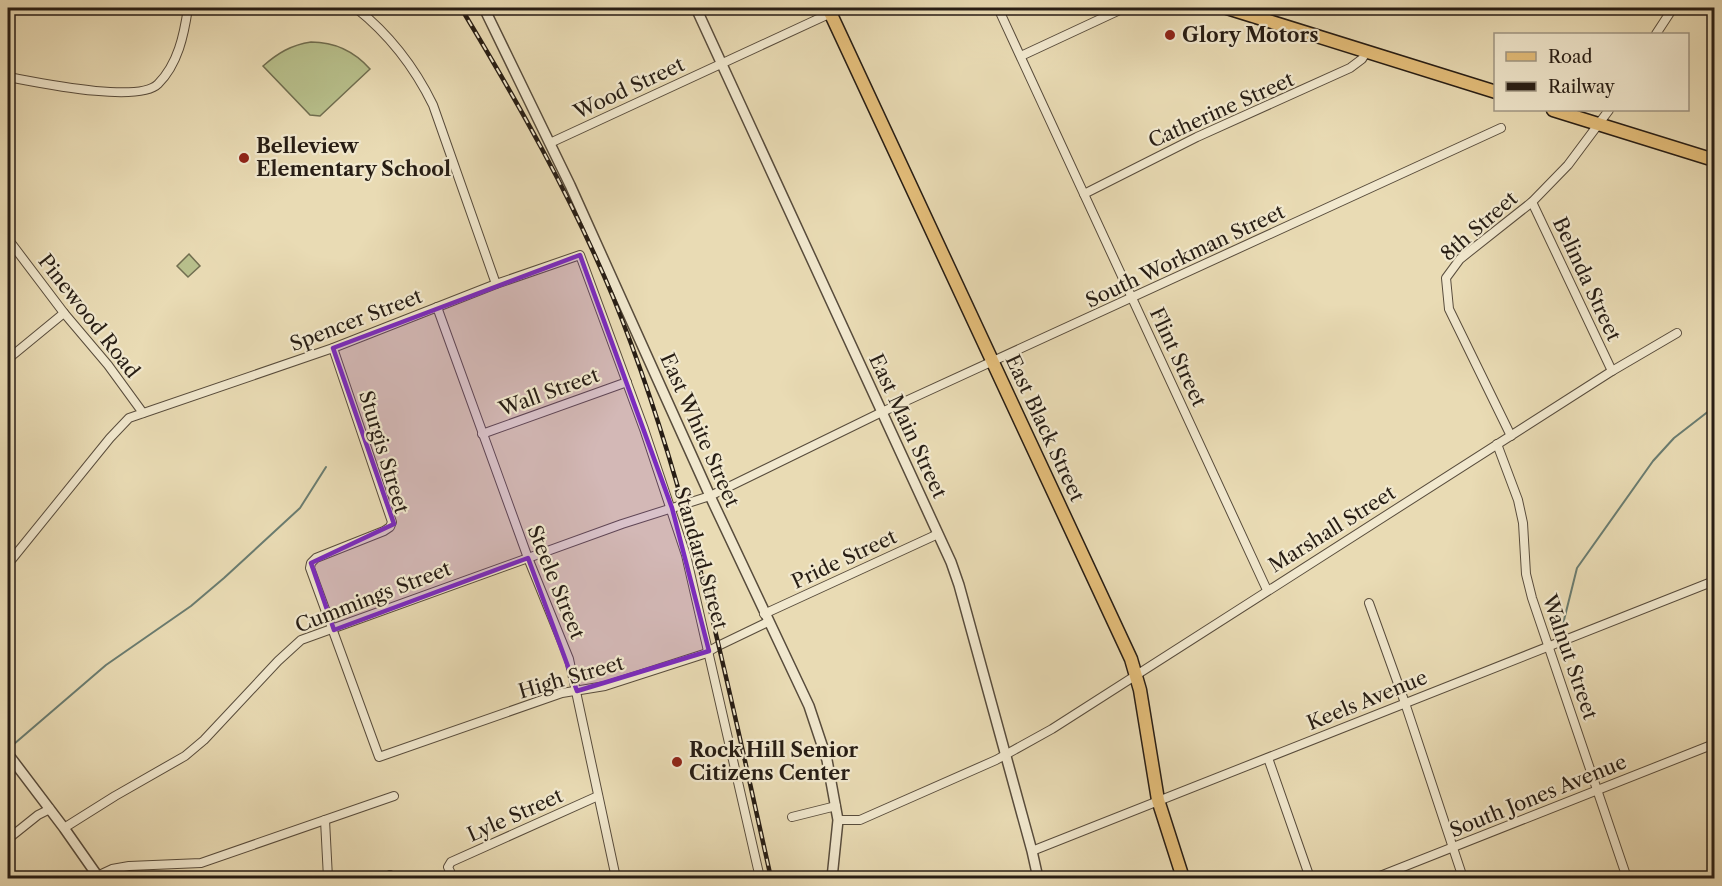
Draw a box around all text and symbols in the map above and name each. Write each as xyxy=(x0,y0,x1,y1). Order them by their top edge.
place label: Glory Motors xyxy=(1182,23,1318,47)
marker: Glory Motors xyxy=(1163,28,1177,42)
legend xyxy=(1494,33,1689,111)
text: Road xyxy=(1548,46,1593,68)
street label: Wood Street xyxy=(569,52,688,124)
street label: Catherine Street xyxy=(1144,67,1298,153)
text: Railway xyxy=(1548,76,1616,98)
place label: Belleview Elementary School xyxy=(256,134,451,181)
marker: Belleview Elementary School xyxy=(237,151,251,165)
street label: 8th Street xyxy=(1436,186,1522,266)
street label: South Workman Street xyxy=(1082,199,1288,313)
street label: Belinda Street xyxy=(1548,213,1626,345)
street label: Pinewood Road xyxy=(33,249,145,383)
street label: Spencer Street xyxy=(286,284,426,356)
street label: Flint Street xyxy=(1145,304,1211,410)
street label: East White Street xyxy=(655,349,745,511)
street label: East Main Street xyxy=(864,350,952,502)
street label: East Black Street xyxy=(1000,351,1090,505)
street label: Wall Street xyxy=(495,363,602,421)
street label: Sturgis Street xyxy=(354,388,414,516)
street label: Marshall Street xyxy=(1264,480,1400,578)
street label: Standard Street xyxy=(669,484,733,632)
street label: Steele Street xyxy=(522,522,590,642)
street label: Pride Street xyxy=(788,524,900,594)
street label: Cummings Street xyxy=(292,556,454,638)
street label: Walnut Street xyxy=(1537,590,1603,723)
street label: High Street xyxy=(516,651,626,703)
street label: Keels Avenue xyxy=(1303,665,1431,735)
place label: Rock Hill Senior Citizens Center xyxy=(689,738,859,785)
street label: South Jones Avenue xyxy=(1446,750,1630,842)
marker: Rock Hill Senior Citizens Center xyxy=(670,755,684,769)
street label: Lyle Street xyxy=(463,783,567,847)

